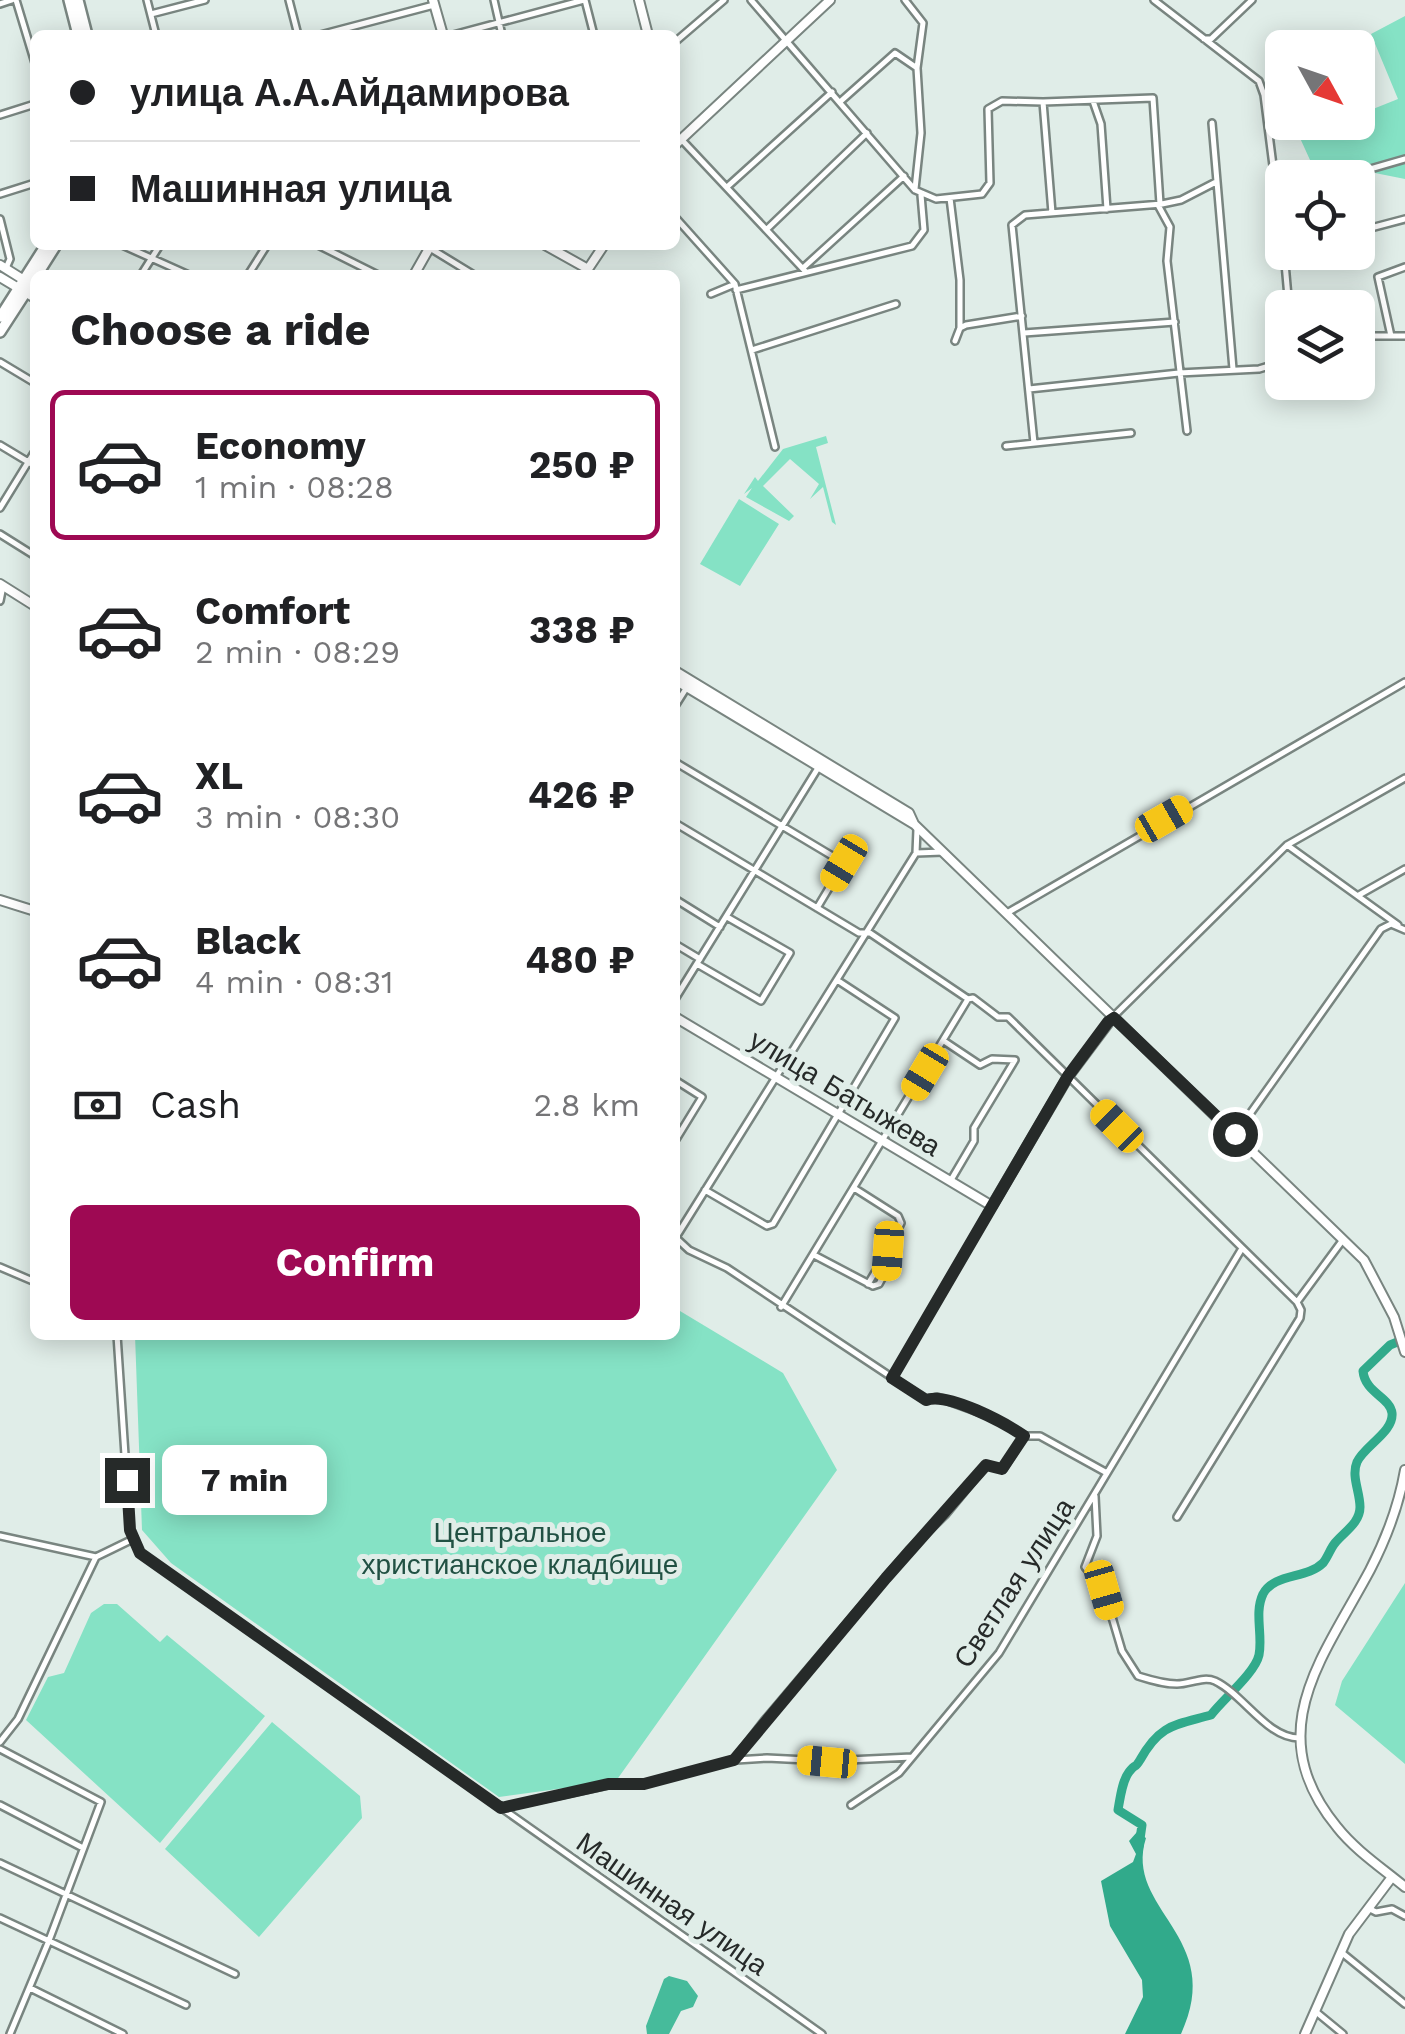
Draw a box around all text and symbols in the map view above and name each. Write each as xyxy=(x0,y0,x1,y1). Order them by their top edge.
north arrow xyxy=(1265,30,1375,140)
map controls xyxy=(1265,30,1375,400)
text: улица А.А.Айдамирова xyxy=(130,71,569,115)
button: locate xyxy=(1265,160,1375,270)
text: Машинная улица xyxy=(130,167,451,211)
button: layers xyxy=(1265,290,1375,400)
text: Choose a ride xyxy=(70,303,370,356)
icon: car xyxy=(75,420,165,510)
text: Economy xyxy=(195,424,366,468)
text: 250 ₽ xyxy=(529,443,635,487)
text: 1 min · 08:28 xyxy=(195,468,394,506)
icon: car xyxy=(75,585,165,675)
text: Comfort xyxy=(195,589,350,633)
text: 338 ₽ xyxy=(529,608,635,652)
text: 2 min · 08:29 xyxy=(195,633,400,671)
icon: car xyxy=(75,750,165,840)
text: XL xyxy=(195,754,243,798)
text: 426 ₽ xyxy=(528,773,635,817)
car xyxy=(1131,791,1197,847)
text: 3 min · 08:30 xyxy=(195,798,400,836)
car xyxy=(816,830,872,896)
icon: car xyxy=(75,915,165,1005)
text: Black xyxy=(195,919,301,963)
text: 480 ₽ xyxy=(525,938,635,982)
text: 4 min · 08:31 xyxy=(195,963,394,1001)
street label: улица Батыжева xyxy=(743,1023,947,1163)
car xyxy=(897,1039,953,1105)
icon: cash xyxy=(70,1078,125,1133)
text: Cash xyxy=(150,1083,241,1127)
text: 2.8 km xyxy=(534,1086,640,1124)
car xyxy=(1085,1094,1149,1158)
route start xyxy=(1213,1112,1258,1157)
button: Confirm xyxy=(70,1205,640,1320)
car xyxy=(871,1220,905,1282)
callout: 7 min xyxy=(162,1445,327,1515)
route end xyxy=(105,1458,150,1503)
text: 7 min xyxy=(201,1461,288,1499)
street label: Светлая улица xyxy=(947,1492,1081,1674)
park label: Центральное христианское кладбище xyxy=(362,1516,678,1581)
car xyxy=(1081,1557,1127,1623)
car xyxy=(796,1744,858,1780)
street label: Машинная улица xyxy=(570,1826,774,1982)

